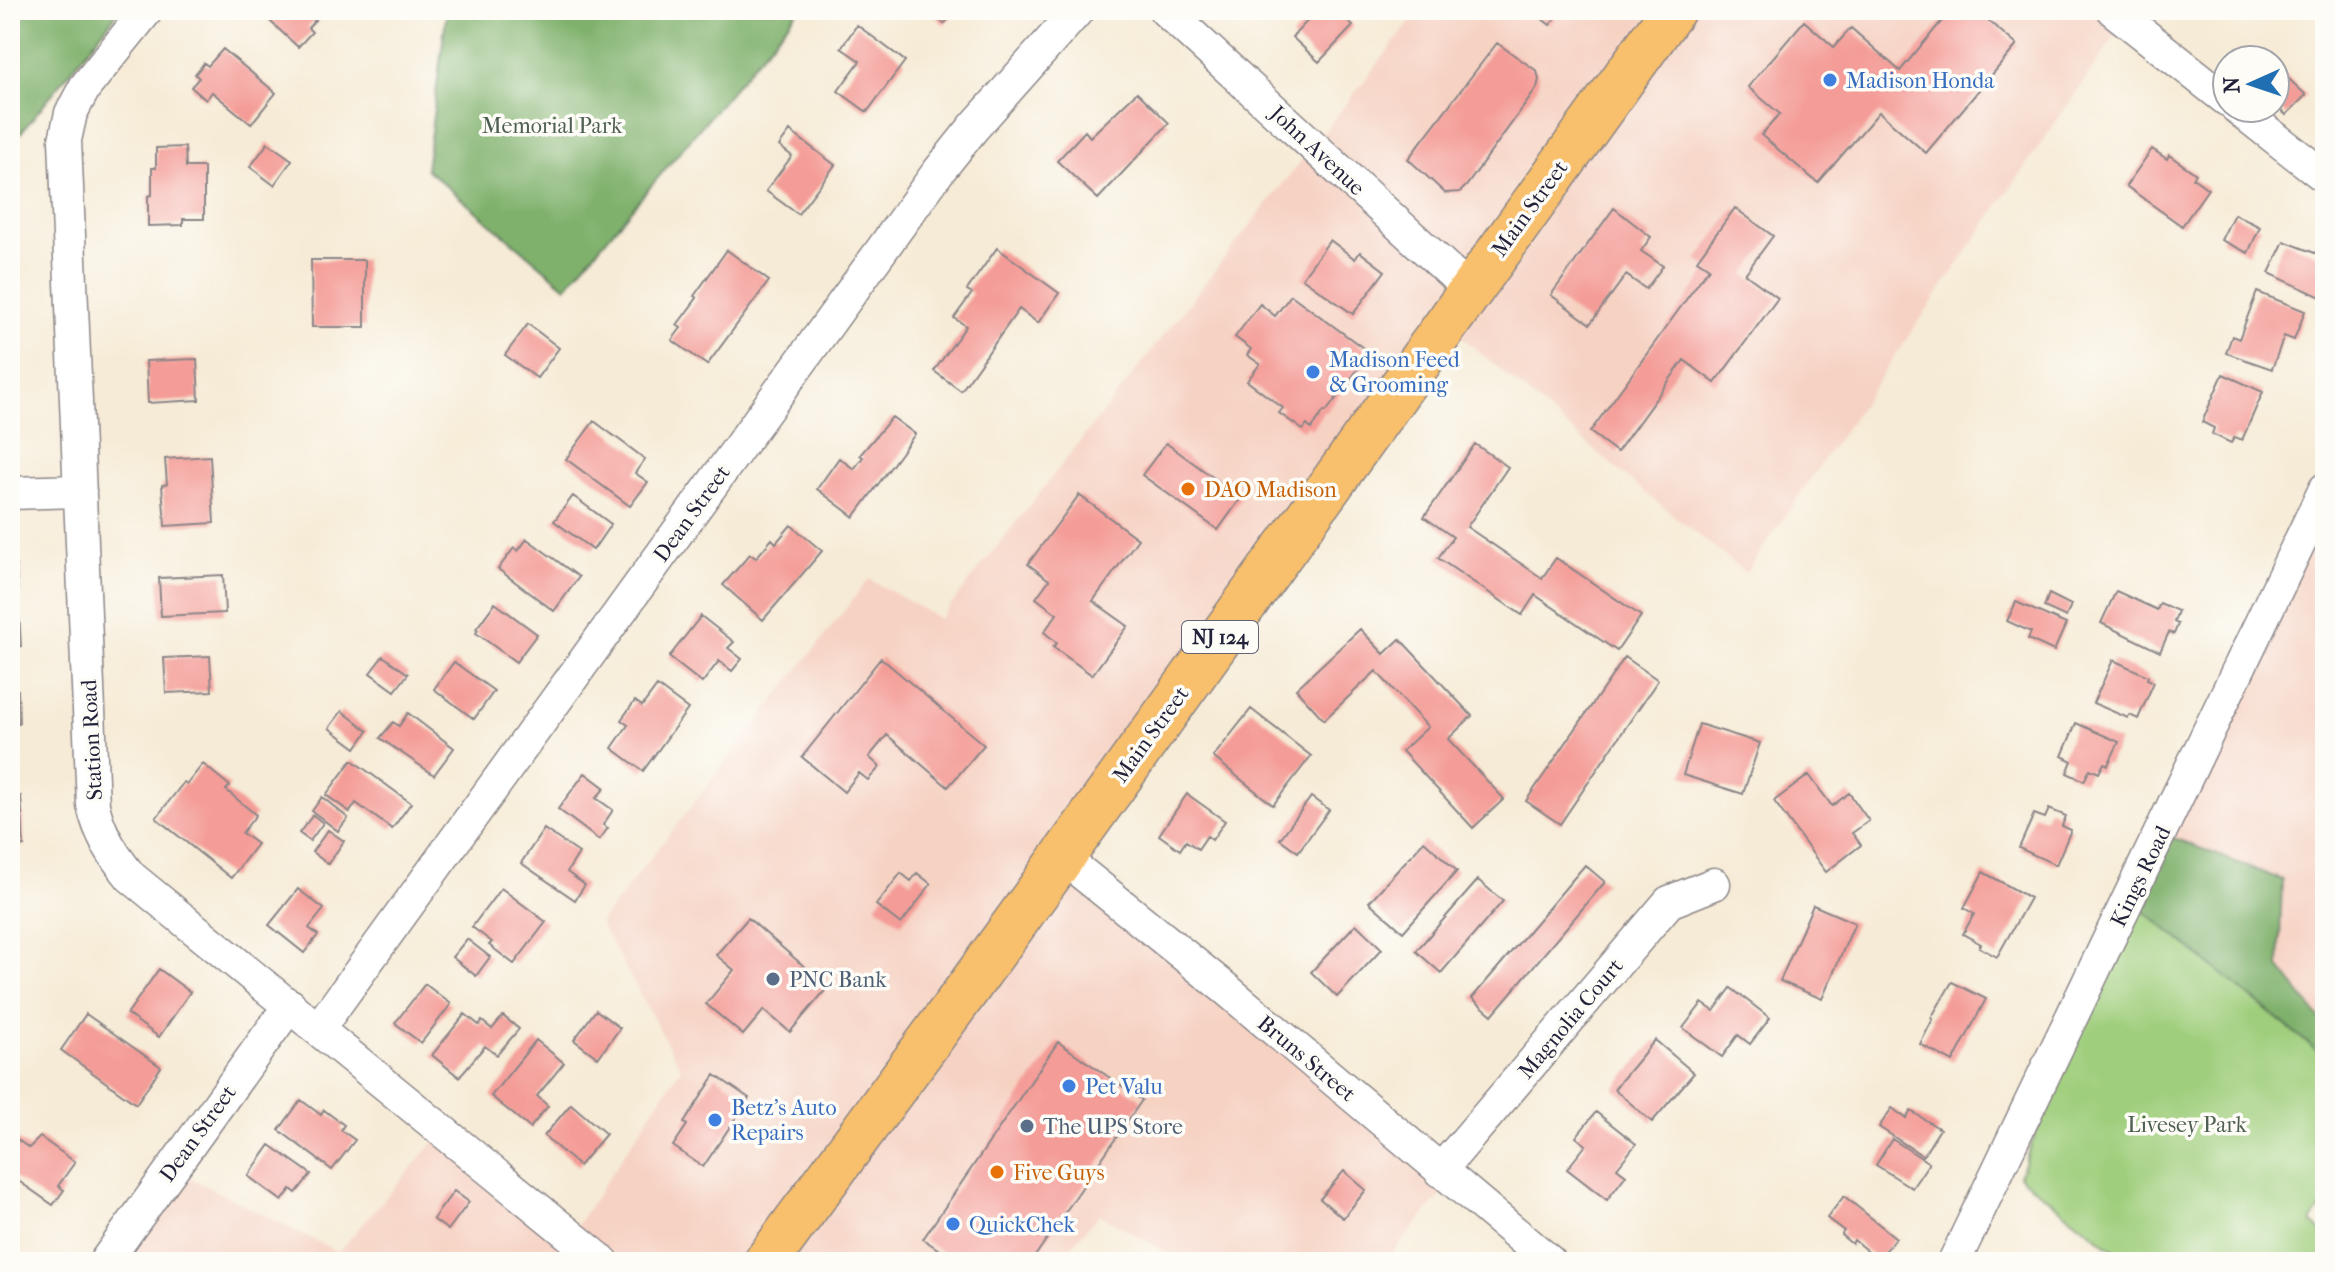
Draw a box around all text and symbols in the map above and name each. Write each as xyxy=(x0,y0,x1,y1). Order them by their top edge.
north arrow xyxy=(2211,44,2291,124)
place label: Madison Honda xyxy=(1846,68,1995,94)
marker: Madison Honda xyxy=(1821,71,1839,89)
text: N xyxy=(2219,76,2245,94)
street label: John Avenue xyxy=(1263,99,1370,201)
park label: Memorial Park xyxy=(482,113,623,139)
street label: Main Street xyxy=(1486,155,1573,262)
place label: Madison Feed & Grooming xyxy=(1329,347,1461,398)
marker: Madison Feed & Grooming xyxy=(1304,363,1322,381)
street label: Dean Street xyxy=(648,460,736,567)
place label: DAO Madison xyxy=(1204,477,1337,503)
marker: DAO Madison xyxy=(1179,480,1197,498)
road number: NJ 124 xyxy=(1182,621,1258,653)
street label: Station Road xyxy=(76,678,108,801)
street label: Main Street xyxy=(1107,681,1194,788)
street label: Kings Road xyxy=(2105,821,2177,931)
street label: Magnolia Court xyxy=(1513,953,1629,1084)
place label: PNC Bank xyxy=(789,967,887,993)
marker: PNC Bank xyxy=(764,970,782,988)
street label: Bruns Street xyxy=(1252,1010,1361,1107)
place label: Pet Valu xyxy=(1085,1074,1163,1100)
marker: Pet Valu xyxy=(1060,1077,1078,1095)
street label: Dean Street xyxy=(154,1080,242,1187)
place label: Betz's Auto Repairs xyxy=(731,1095,837,1146)
marker: Betz's Auto Repairs xyxy=(706,1111,724,1129)
park label: Livesey Park xyxy=(2127,1112,2247,1138)
place label: The UPS Store xyxy=(1043,1114,1183,1140)
marker: The UPS Store xyxy=(1018,1117,1036,1135)
place label: Five Guys xyxy=(1013,1160,1105,1186)
marker: Five Guys xyxy=(988,1163,1006,1181)
place label: QuickChek xyxy=(969,1212,1076,1238)
marker: QuickChek xyxy=(944,1215,962,1233)

